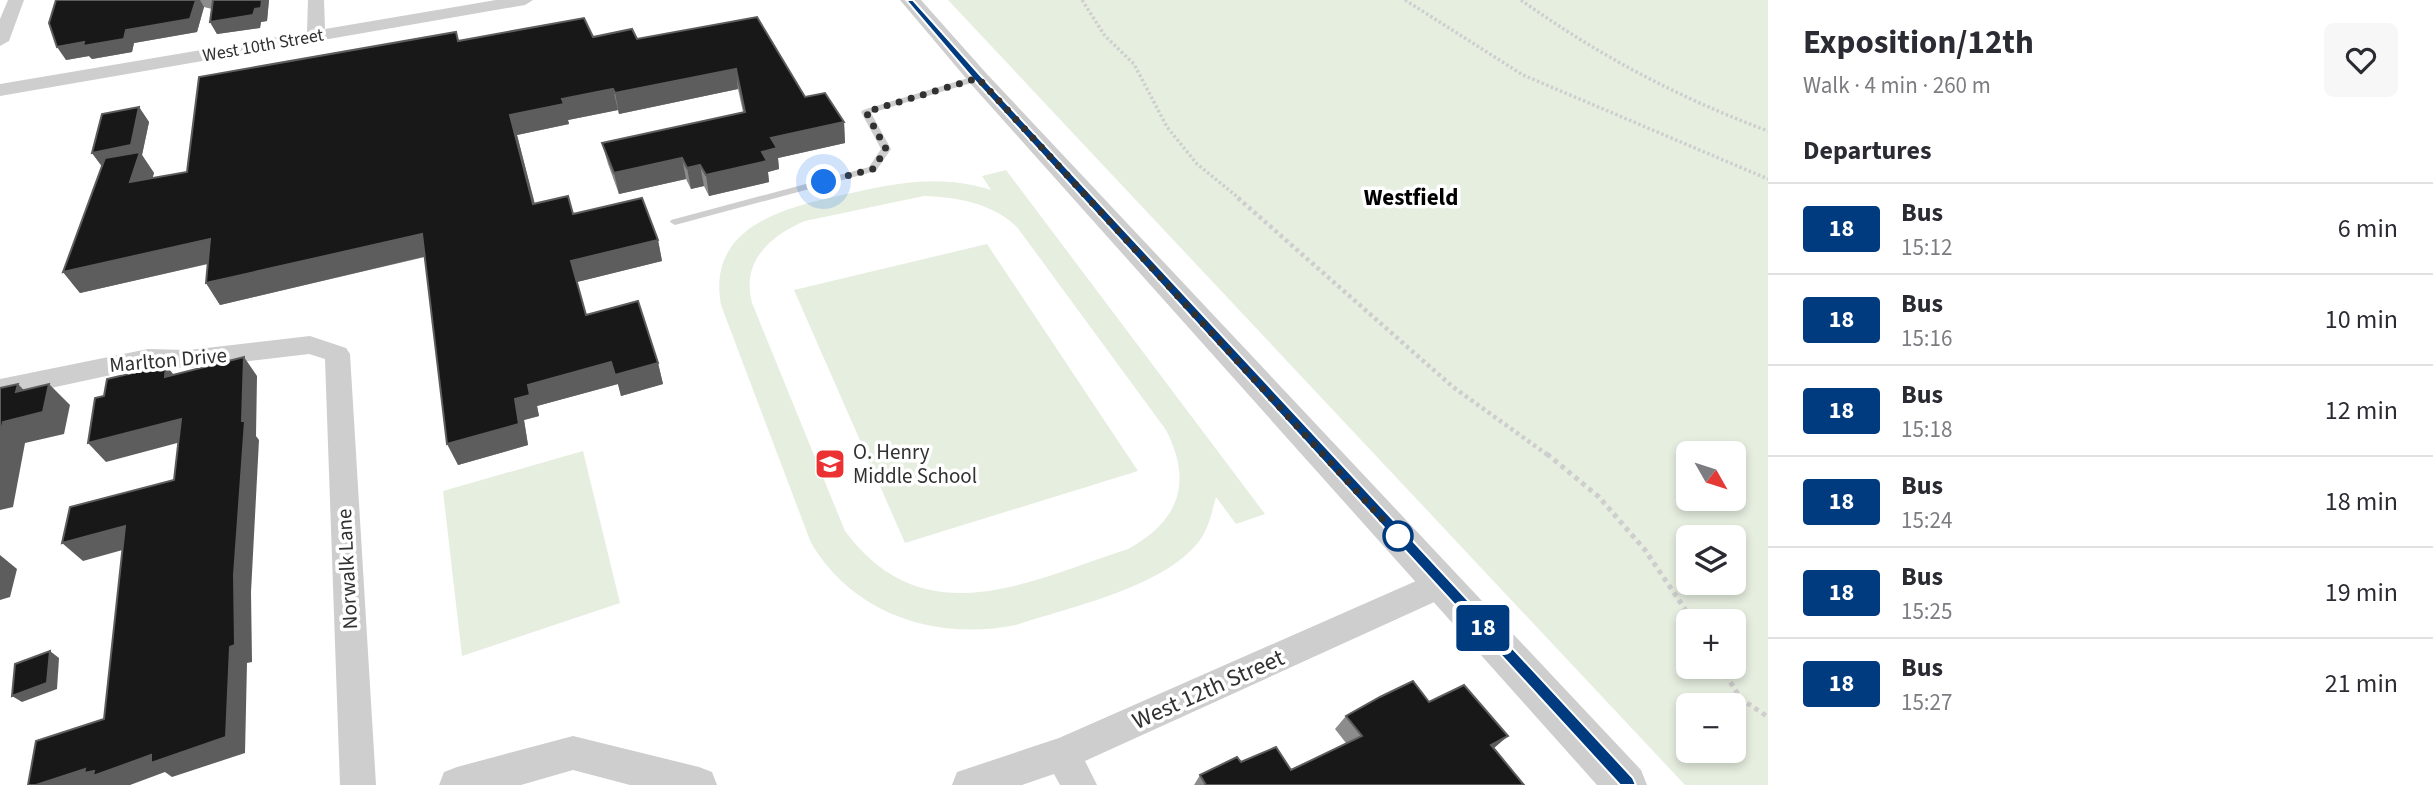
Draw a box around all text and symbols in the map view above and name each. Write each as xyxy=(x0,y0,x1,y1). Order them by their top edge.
text: Exposition/12th xyxy=(1803,19,2034,66)
street label: West 10th Street xyxy=(201,23,326,68)
button: heart xyxy=(2324,23,2398,97)
text: Walk · 4 min · 260 m xyxy=(1803,69,1991,102)
text: Departures xyxy=(1803,132,1931,169)
your location xyxy=(806,164,841,199)
district label: Westfield xyxy=(1364,181,1458,214)
text: Bus xyxy=(1901,194,1943,231)
text: 6 min xyxy=(2338,210,2398,247)
text: 18 xyxy=(1829,211,1854,246)
text: 15:12 xyxy=(1901,231,1952,264)
text: Bus xyxy=(1901,285,1943,322)
text: 10 min xyxy=(2325,301,2398,338)
text: 18 xyxy=(1829,302,1854,337)
text: 15:16 xyxy=(1901,322,1952,355)
street label: Marlton Drive xyxy=(108,340,228,380)
text: Bus xyxy=(1901,376,1943,413)
text: 12 min xyxy=(2325,392,2398,429)
text: 18 xyxy=(1829,393,1854,428)
text: 15:18 xyxy=(1901,413,1952,446)
place label: O. Henry Middle School xyxy=(853,437,977,491)
north arrow xyxy=(1676,441,1746,511)
map controls xyxy=(1676,441,1746,763)
school or university icon: O. Henry Middle School xyxy=(813,447,847,481)
text: Bus xyxy=(1901,467,1943,504)
text: 18 min xyxy=(2325,483,2398,520)
text: 18 xyxy=(1829,484,1854,519)
text: 15:24 xyxy=(1901,504,1952,537)
street label: Norwalk Lane xyxy=(329,508,365,630)
unlabelled marker xyxy=(1383,521,1413,551)
button: layers xyxy=(1676,525,1746,595)
text: Bus xyxy=(1901,558,1943,595)
text: 19 min xyxy=(2325,574,2398,611)
text: 18 xyxy=(1829,575,1854,610)
text: 15:25 xyxy=(1901,595,1952,628)
line badge: 18 xyxy=(1452,605,1514,651)
button: + xyxy=(1676,609,1746,679)
text: 18 xyxy=(1470,610,1496,645)
street label: West 12th Street xyxy=(1127,640,1290,739)
text: Bus xyxy=(1901,649,1943,686)
text: 21 min xyxy=(2325,665,2398,702)
text: 18 xyxy=(1829,666,1854,701)
text: 15:27 xyxy=(1901,686,1952,719)
button: − xyxy=(1676,693,1746,763)

